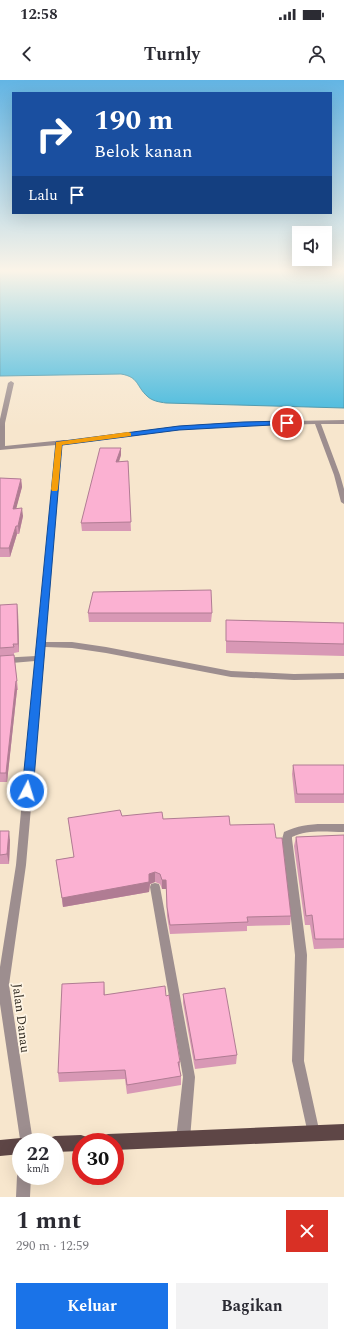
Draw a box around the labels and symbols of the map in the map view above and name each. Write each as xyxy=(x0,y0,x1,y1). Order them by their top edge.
pin xyxy=(270,406,304,440)
position arrow xyxy=(6,770,48,812)
street label: Jalan Danau xyxy=(7,982,35,1054)
speed limit sign: 30 xyxy=(72,1133,124,1185)

